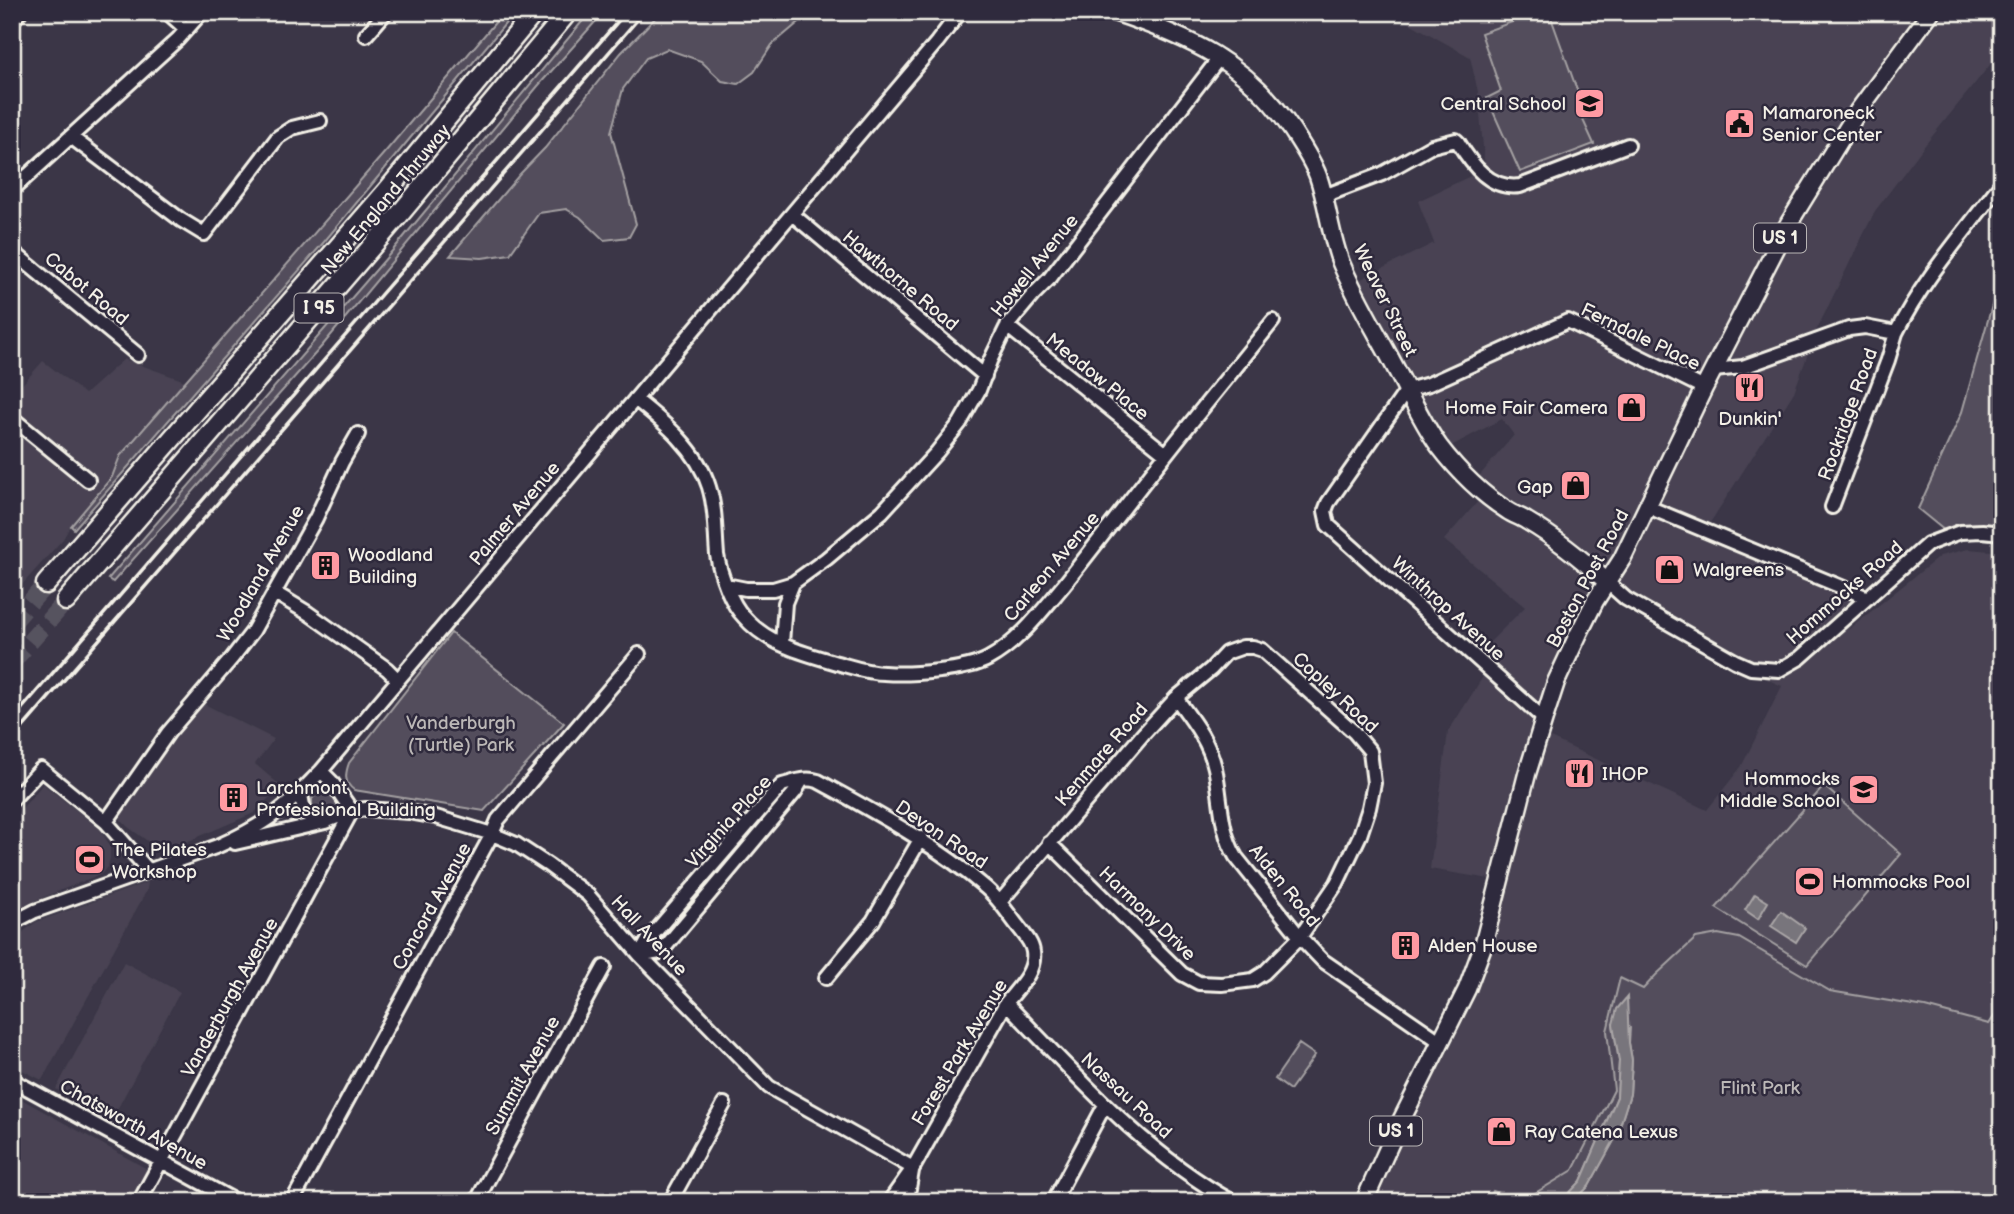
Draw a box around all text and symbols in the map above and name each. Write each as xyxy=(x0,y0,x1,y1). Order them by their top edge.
school or university icon: Central School xyxy=(1572,86,1606,120)
place label: Central School xyxy=(1441,93,1566,116)
place label: Mamaroneck Senior Center xyxy=(1762,102,1883,147)
public building icon: Mamaroneck Senior Center xyxy=(1722,106,1756,140)
street label: New England Thruway xyxy=(316,120,456,280)
street label: Howell Avenue xyxy=(987,210,1084,322)
road number: US 1 xyxy=(1754,224,1806,252)
street label: Hawthorne Road xyxy=(837,226,963,336)
street label: Weaver Street xyxy=(1348,241,1422,361)
street label: Cabot Road xyxy=(39,247,133,331)
road number: I 95 xyxy=(294,294,344,322)
street label: Ferndale Place xyxy=(1577,299,1704,376)
street label: Meadow Place xyxy=(1041,329,1153,426)
street label: Rockridge Road xyxy=(1814,345,1883,484)
restaurant icon: Dunkin' xyxy=(1733,370,1767,404)
shop icon: Home Fair Camera xyxy=(1614,390,1648,424)
place label: Home Fair Camera xyxy=(1445,397,1608,420)
place label: Dunkin' xyxy=(1718,408,1782,431)
street label: Palmer Avenue xyxy=(465,457,565,571)
shop icon: Gap xyxy=(1559,469,1593,503)
place label: Gap xyxy=(1517,476,1553,499)
street label: Woodland Avenue xyxy=(213,501,310,646)
street label: Boston Post Road xyxy=(1542,506,1634,652)
street label: Carleon Avenue xyxy=(999,507,1105,627)
street label: Hommocks Road xyxy=(1782,536,1908,650)
place label: Woodland Building xyxy=(348,544,433,589)
building icon: Woodland Building xyxy=(308,548,342,582)
street label: Winthrop Avenue xyxy=(1386,552,1510,666)
shop icon: Walgreens xyxy=(1653,552,1687,586)
place label: Walgreens xyxy=(1693,559,1784,582)
street label: Copley Road xyxy=(1287,648,1383,739)
street label: Kenmare Road xyxy=(1051,699,1153,811)
park label: Vanderburgh (Turtle) Park xyxy=(406,712,516,757)
restaurant icon: IHOP xyxy=(1562,756,1596,790)
place label: IHOP xyxy=(1602,763,1648,786)
place label: Hommocks Middle School xyxy=(1719,768,1840,813)
street label: Virginia Place xyxy=(681,771,777,873)
school or university icon: Hommocks Middle School xyxy=(1846,772,1880,806)
place label: Larchmont Professional Building xyxy=(256,777,436,822)
building icon: Larchmont Professional Building xyxy=(216,781,250,815)
street label: Devon Road xyxy=(891,796,992,874)
place label: The Pilates Workshop xyxy=(112,839,207,884)
street label: Concord Avenue xyxy=(388,839,477,974)
street label: Alden Road xyxy=(1244,840,1324,932)
sports icon: The Pilates Workshop xyxy=(72,843,106,877)
street label: Harmony Drive xyxy=(1094,862,1200,966)
sports icon: Hommocks Pool xyxy=(1792,864,1826,898)
place label: Hommocks Pool xyxy=(1832,871,1970,894)
street label: Hall Avenue xyxy=(606,891,692,981)
street label: Vanderburgh Avenue xyxy=(177,914,284,1081)
building icon: Alden House xyxy=(1388,928,1422,962)
place label: Alden House xyxy=(1428,935,1537,958)
street label: Forest Park Avenue xyxy=(908,975,1013,1130)
street label: Summit Avenue xyxy=(481,1012,566,1139)
street label: Nassau Road xyxy=(1076,1048,1176,1144)
street label: Chatsworth Avenue xyxy=(55,1075,211,1175)
park label: Flint Park xyxy=(1720,1077,1801,1100)
shop icon: Ray Catena Lexus xyxy=(1484,1114,1518,1148)
road number: US 1 xyxy=(1370,1116,1422,1146)
place label: Ray Catena Lexus xyxy=(1524,1121,1678,1144)

